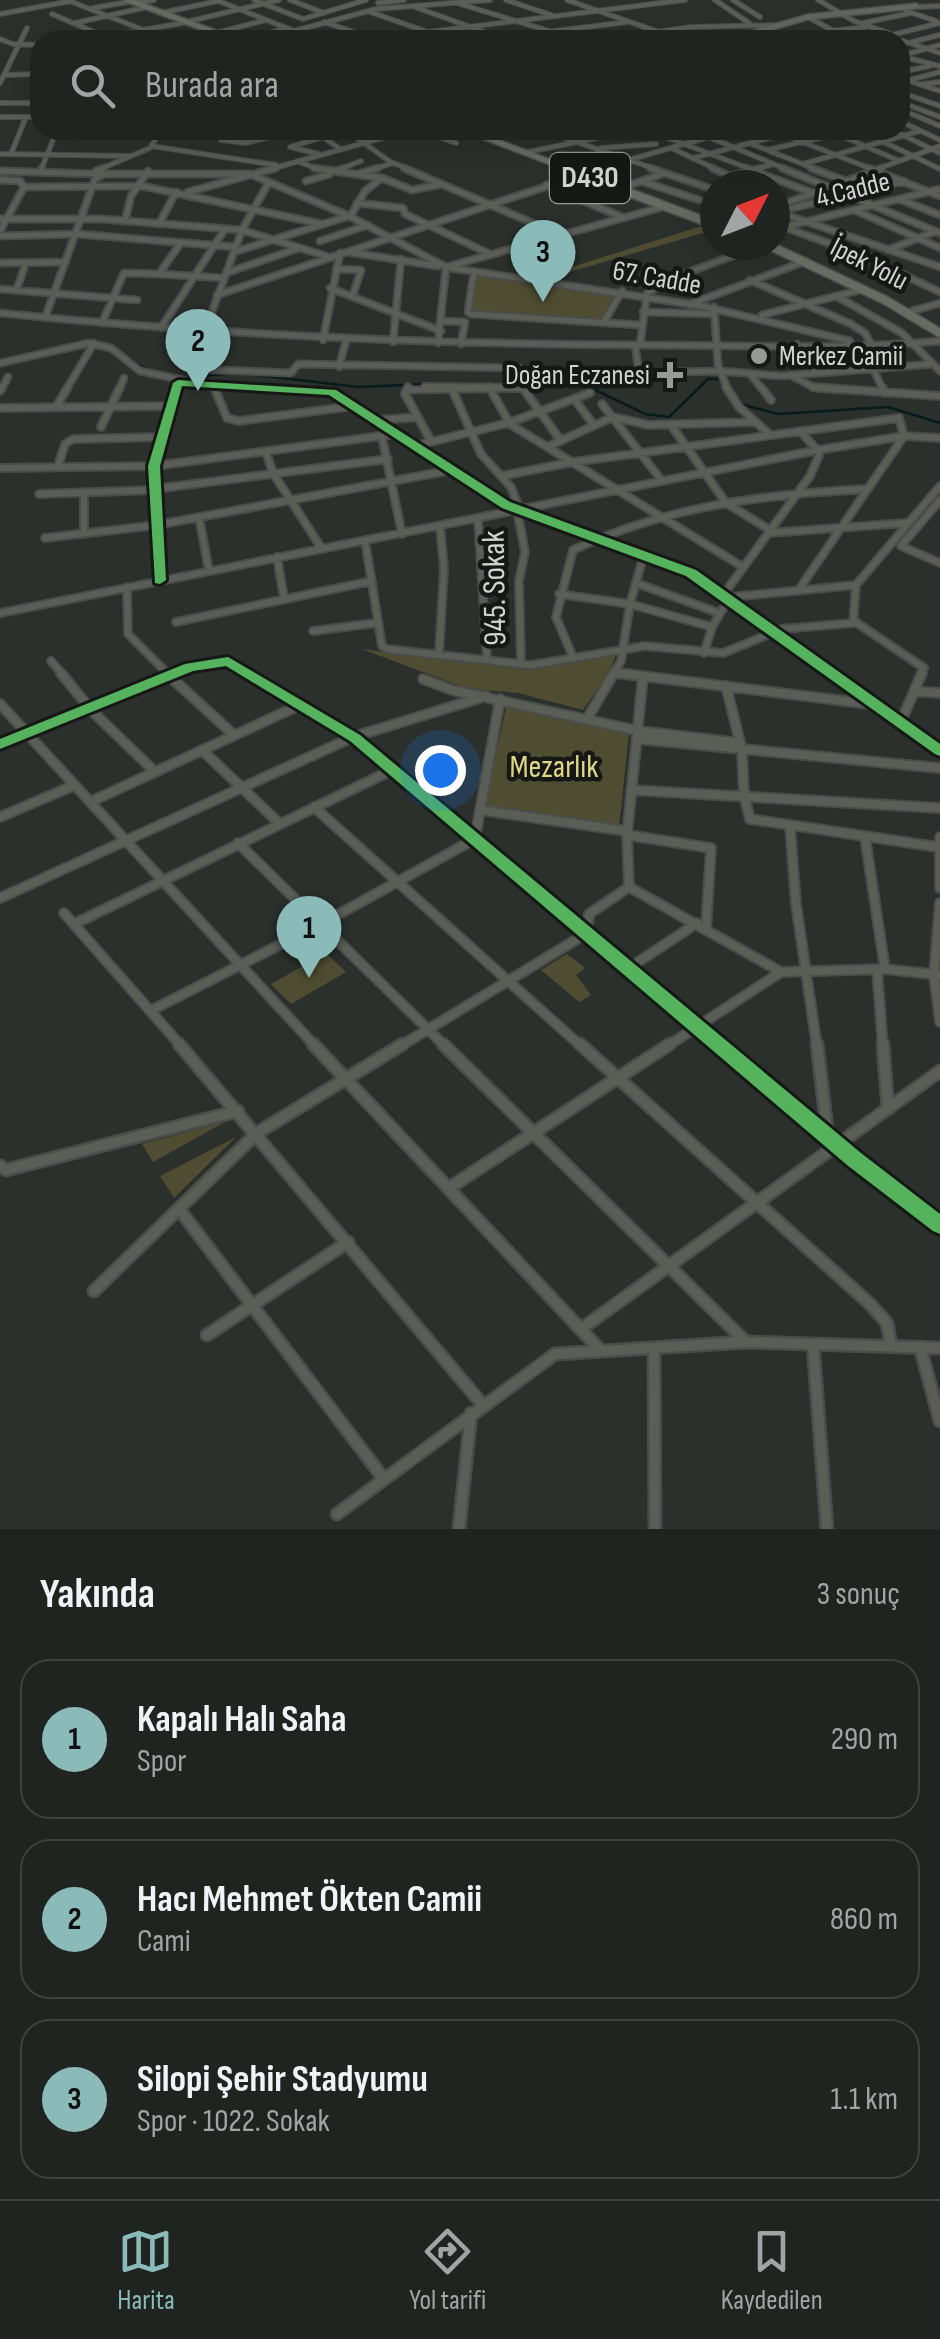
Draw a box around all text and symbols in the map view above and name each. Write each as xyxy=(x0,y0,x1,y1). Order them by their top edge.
search box xyxy=(30,30,910,140)
icon: search xyxy=(65,58,120,113)
text: Burada ara xyxy=(145,63,279,108)
road number: D430 xyxy=(550,153,630,203)
street label: 4.Cadde xyxy=(813,165,893,215)
north arrow xyxy=(700,170,790,260)
pin: 3 xyxy=(510,220,576,302)
street label: İpek Yolu xyxy=(825,231,913,297)
street label: 67. Cadde xyxy=(610,254,704,302)
pin: 2 xyxy=(166,308,230,391)
place label: Merkez Camii xyxy=(779,340,903,373)
marker: Merkez Camii xyxy=(748,345,770,367)
place label: Doğan Eczanesi xyxy=(505,359,650,392)
marker: Doğan Eczanesi xyxy=(659,364,681,386)
street label: 945. Sokak xyxy=(474,530,516,646)
your location xyxy=(415,745,466,796)
park label: Mezarlık xyxy=(510,748,599,787)
pin: 1 xyxy=(276,896,342,978)
text: Yakında xyxy=(40,1569,155,1620)
text: 3 sonuç xyxy=(817,1575,900,1614)
text: Kapalı Halı Saha xyxy=(137,1697,346,1742)
text: 1 xyxy=(68,1720,81,1759)
text: 290 m xyxy=(831,1720,898,1759)
text: Spor xyxy=(137,1742,186,1781)
text: Hacı Mehmet Ökten Camii xyxy=(137,1877,482,1922)
text: 2 xyxy=(67,1900,82,1939)
text: 860 m xyxy=(830,1900,898,1939)
text: Cami xyxy=(137,1922,191,1961)
text: Silopi Şehir Stadyumu xyxy=(137,2057,428,2102)
text: 3 xyxy=(67,2080,82,2119)
text: 1.1 km xyxy=(831,2080,898,2119)
text: Spor · 1022. Sokak xyxy=(137,2102,330,2141)
tab: Harita xyxy=(117,2224,175,2317)
tab: Yol tarifi xyxy=(409,2224,486,2317)
tab: Kaydedilen xyxy=(721,2224,823,2317)

